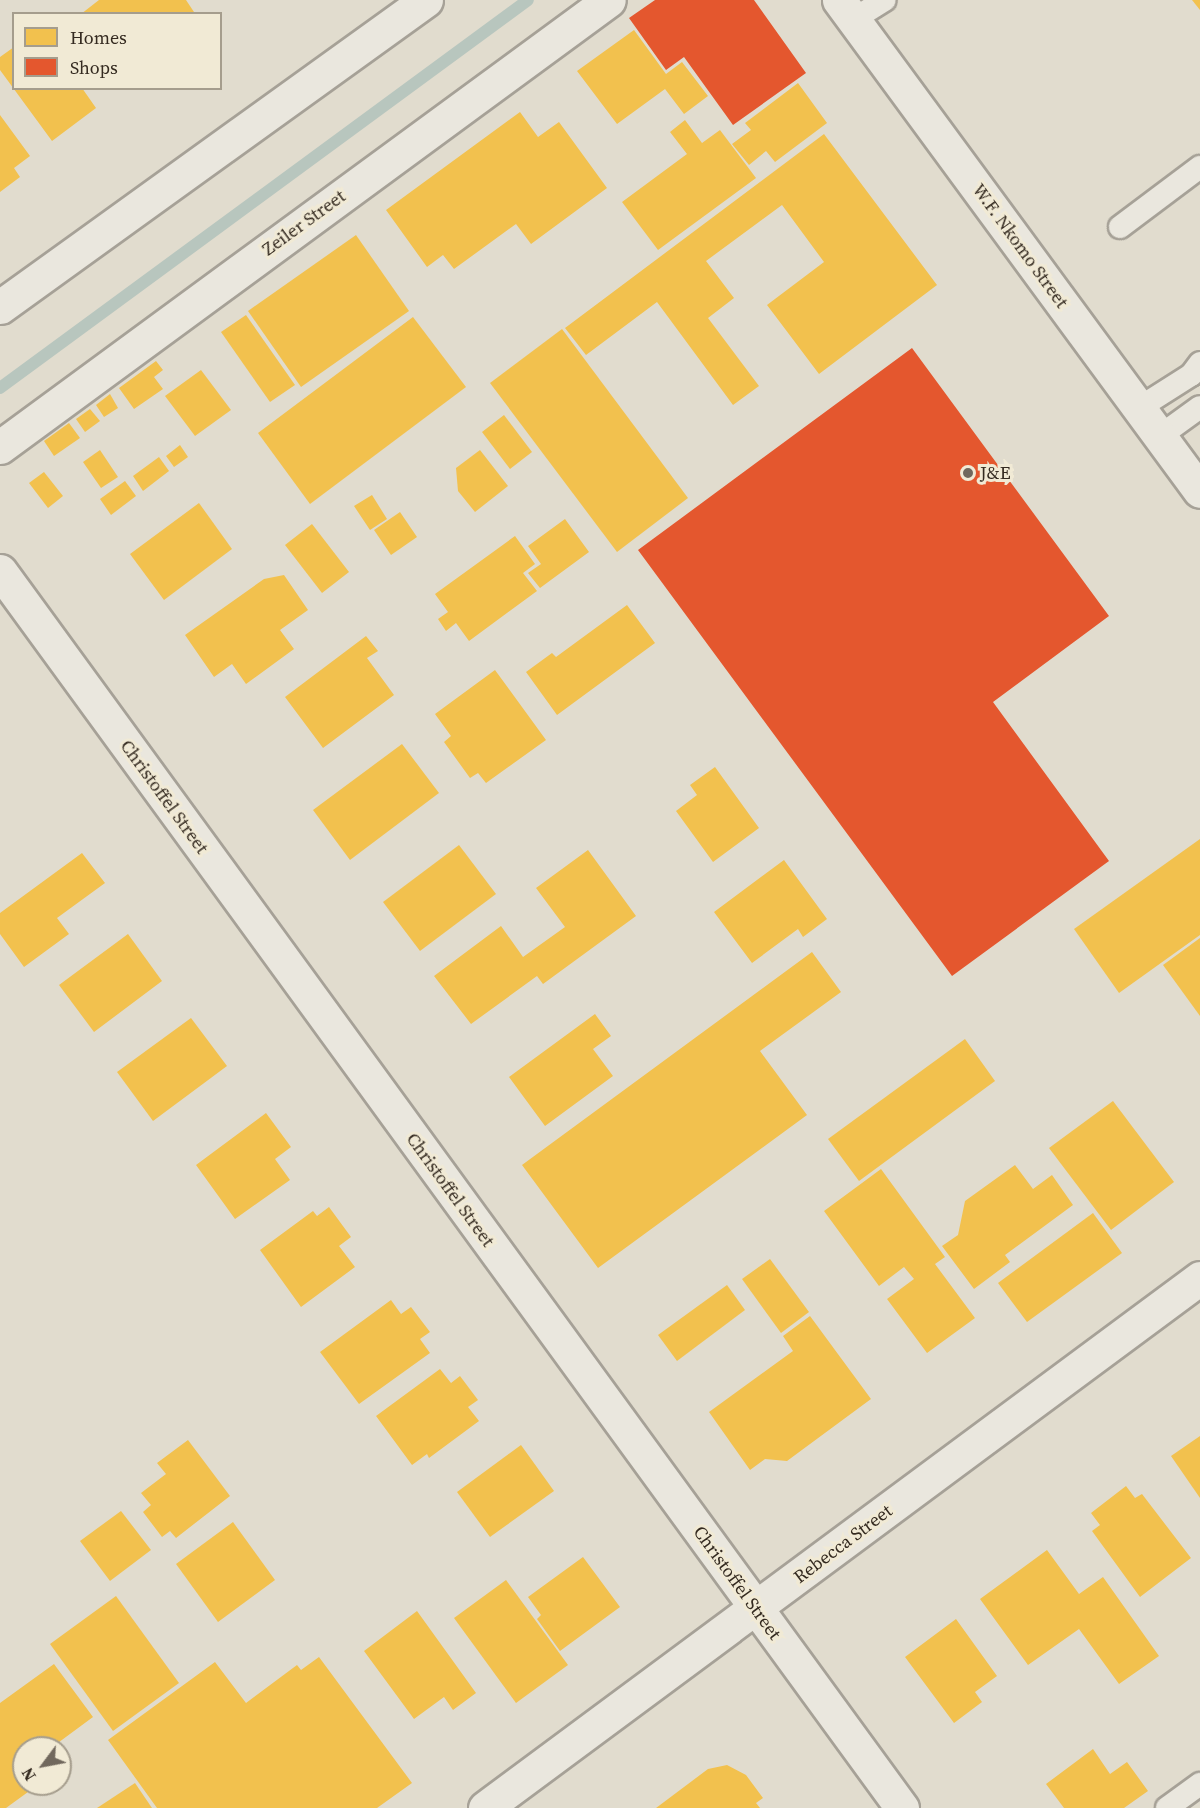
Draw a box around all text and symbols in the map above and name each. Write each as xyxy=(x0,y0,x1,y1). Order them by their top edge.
legend xyxy=(12,12,222,90)
text: Homes xyxy=(70,25,127,50)
text: Shops xyxy=(70,55,118,80)
street label: W.F. Nkomo Street xyxy=(968,180,1072,312)
street label: Zeiler Street xyxy=(258,186,350,260)
place label: J&E xyxy=(980,462,1011,484)
marker: J&E xyxy=(961,466,975,480)
street label: Christoffel Street xyxy=(115,736,213,858)
street label: Christoffel Street xyxy=(401,1129,499,1251)
street label: Rebecca Street xyxy=(790,1500,896,1588)
street label: Christoffel Street xyxy=(688,1522,786,1644)
north arrow xyxy=(12,1736,72,1796)
text: N xyxy=(16,1764,41,1785)

